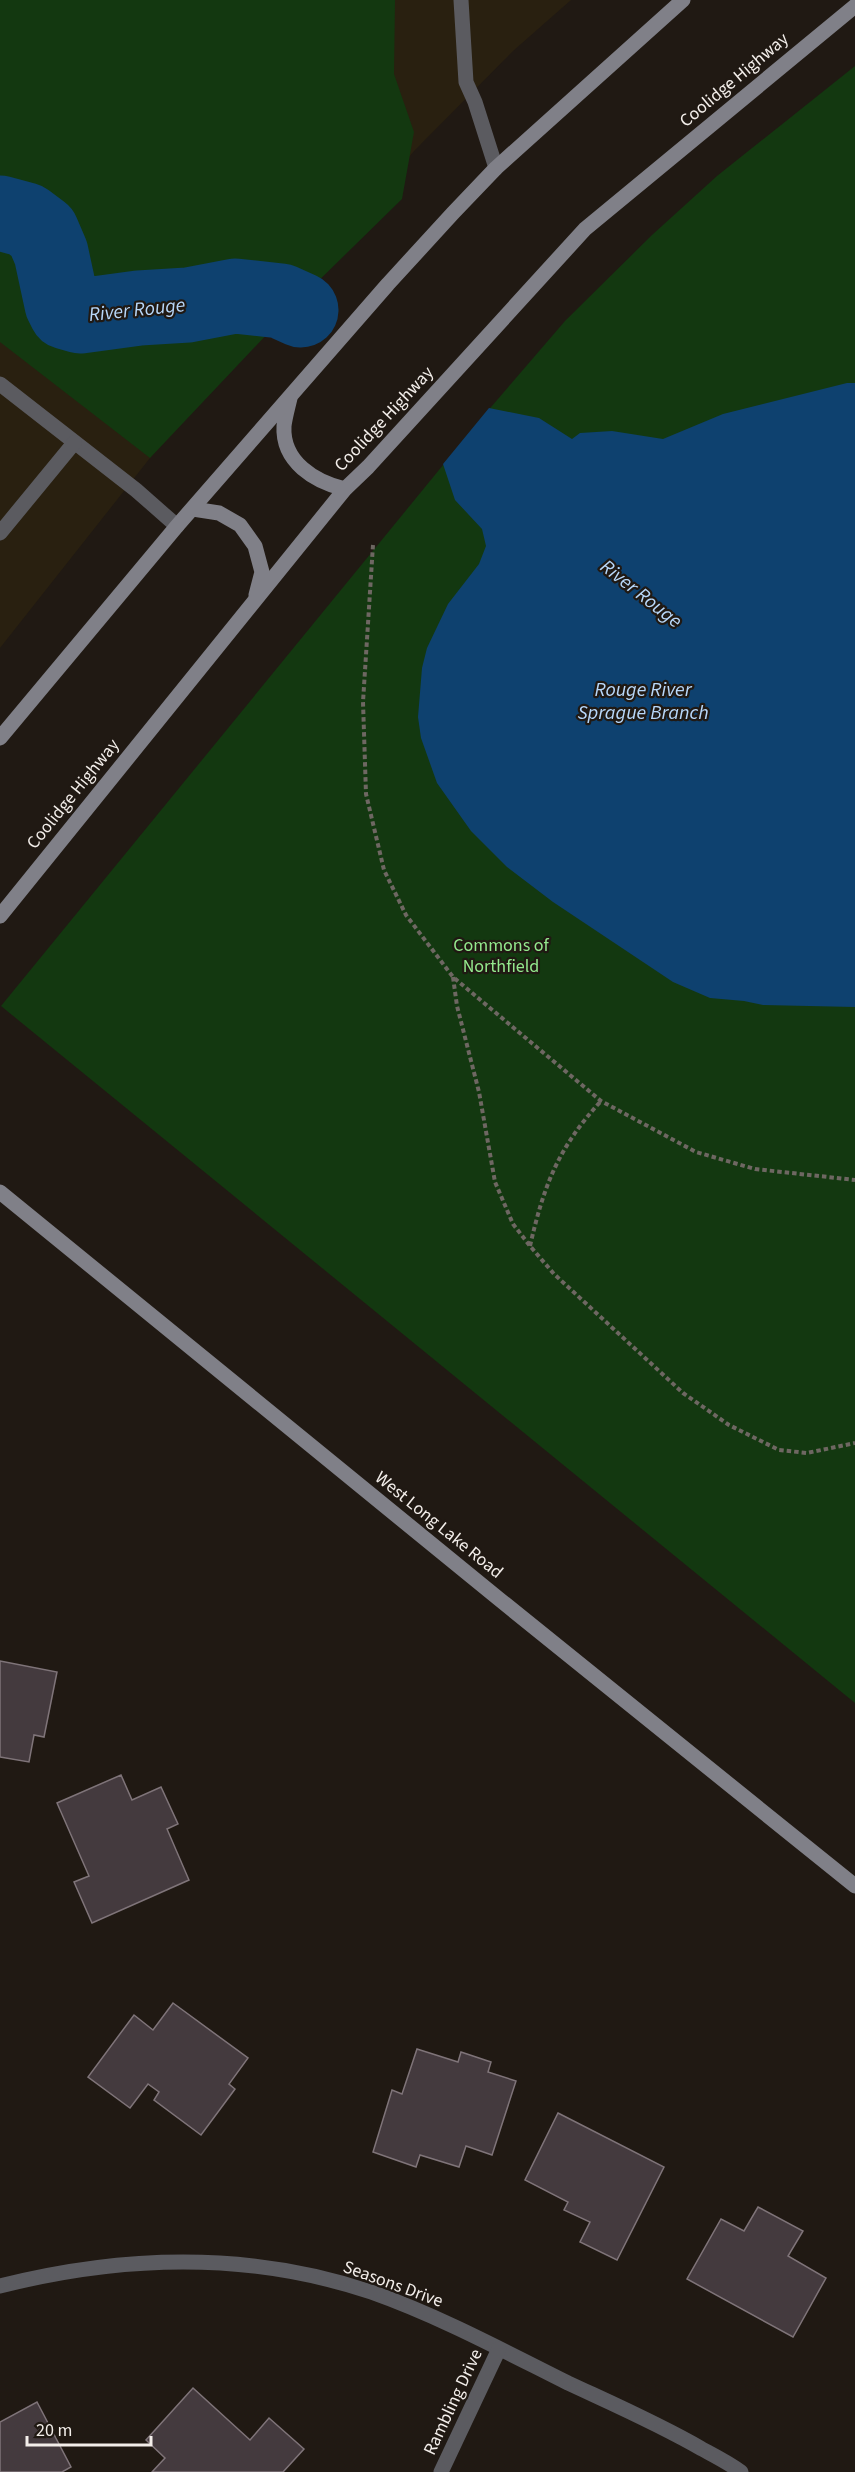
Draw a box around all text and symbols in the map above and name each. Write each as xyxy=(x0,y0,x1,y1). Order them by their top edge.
street label: Coolidge Highway xyxy=(674,27,794,133)
water label: River Rouge xyxy=(87,291,187,329)
street label: Coolidge Highway xyxy=(329,361,440,477)
water label: River Rouge xyxy=(594,553,688,635)
water label: Rouge River Sprague Branch xyxy=(577,676,709,727)
street label: Coolidge Highway xyxy=(21,733,126,854)
park label: Commons of Northfield xyxy=(453,933,550,979)
street label: West Long Lake Road xyxy=(370,1465,508,1585)
street label: Seasons Drive xyxy=(340,2254,447,2314)
street label: Rambling Drive xyxy=(417,2345,489,2459)
scale bar xyxy=(27,2409,152,2447)
text: 20 m xyxy=(36,2418,72,2443)

